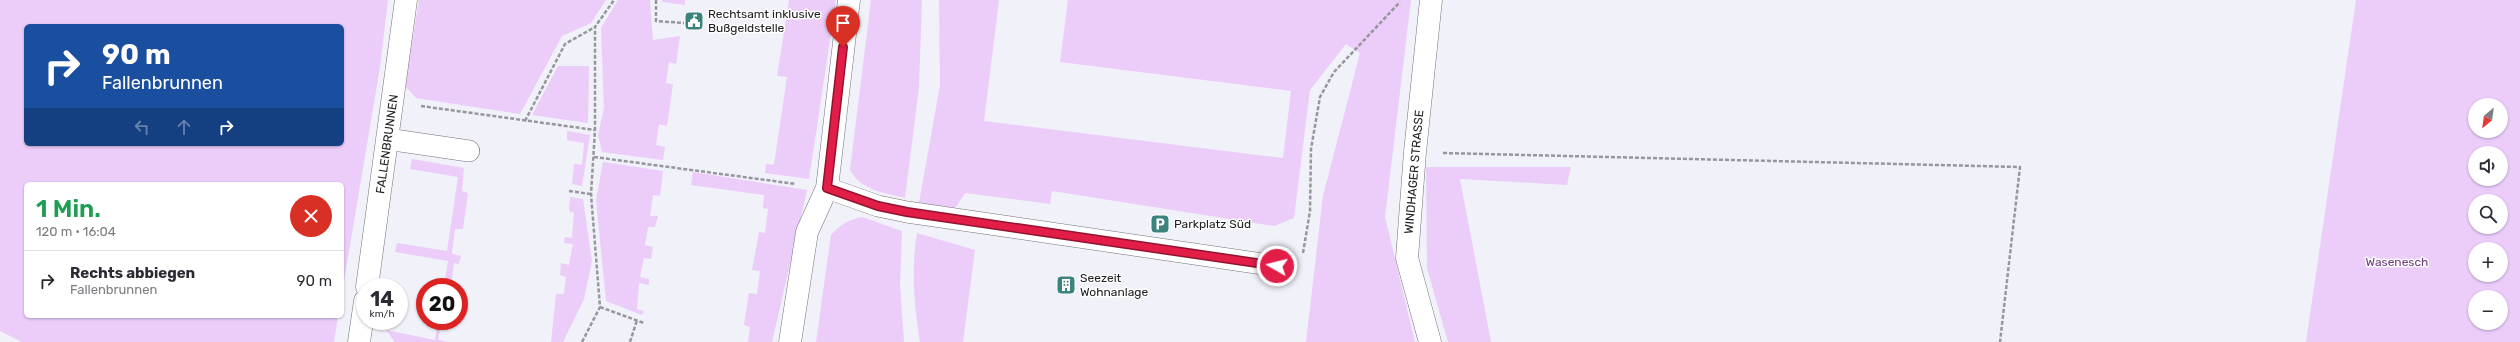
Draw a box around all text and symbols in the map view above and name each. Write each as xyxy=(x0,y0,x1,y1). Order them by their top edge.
pin xyxy=(826,6,860,47)
place label: Rechtsamt inklusive Bußgeldstelle xyxy=(708,7,821,35)
public building icon: Rechtsamt inklusive Bußgeldstelle xyxy=(683,10,705,32)
icon: arrive xyxy=(832,12,854,34)
text: 90 m xyxy=(102,38,171,71)
icon: right xyxy=(36,40,88,92)
text: Fallenbrunnen xyxy=(102,72,223,94)
street label: FALLENBRUNNEN xyxy=(373,93,401,195)
north arrow xyxy=(2468,98,2508,138)
map controls xyxy=(2468,98,2508,330)
street label: WINDHAGER STRASSE xyxy=(1402,109,1426,235)
icon: left xyxy=(131,116,153,138)
icon: ahead xyxy=(173,116,195,138)
icon: right xyxy=(215,116,237,138)
button: sound xyxy=(2468,146,2508,186)
button: search xyxy=(2468,194,2508,234)
text: 1 Min. xyxy=(36,195,101,223)
button: close xyxy=(290,195,332,237)
parking icon: Parkplatz Süd xyxy=(1149,213,1171,235)
place label: Parkplatz Süd xyxy=(1174,217,1251,231)
text: 120 m · 16:04 xyxy=(36,224,116,239)
button: + xyxy=(2468,242,2508,282)
position arrow xyxy=(1256,245,1298,287)
park label: Wasenesch xyxy=(2366,255,2428,269)
text: Rechts abbiegen xyxy=(70,264,195,282)
icon: right xyxy=(36,270,58,292)
place label: Seezeit Wohnanlage xyxy=(1080,271,1148,299)
text: 90 m xyxy=(297,272,332,290)
building icon: Seezeit Wohnanlage xyxy=(1055,274,1077,296)
speed limit sign: 20 xyxy=(416,278,468,330)
text: Fallenbrunnen xyxy=(70,282,157,297)
text: 14 xyxy=(370,287,394,311)
button: − xyxy=(2468,290,2508,330)
text: km/h xyxy=(370,308,394,320)

